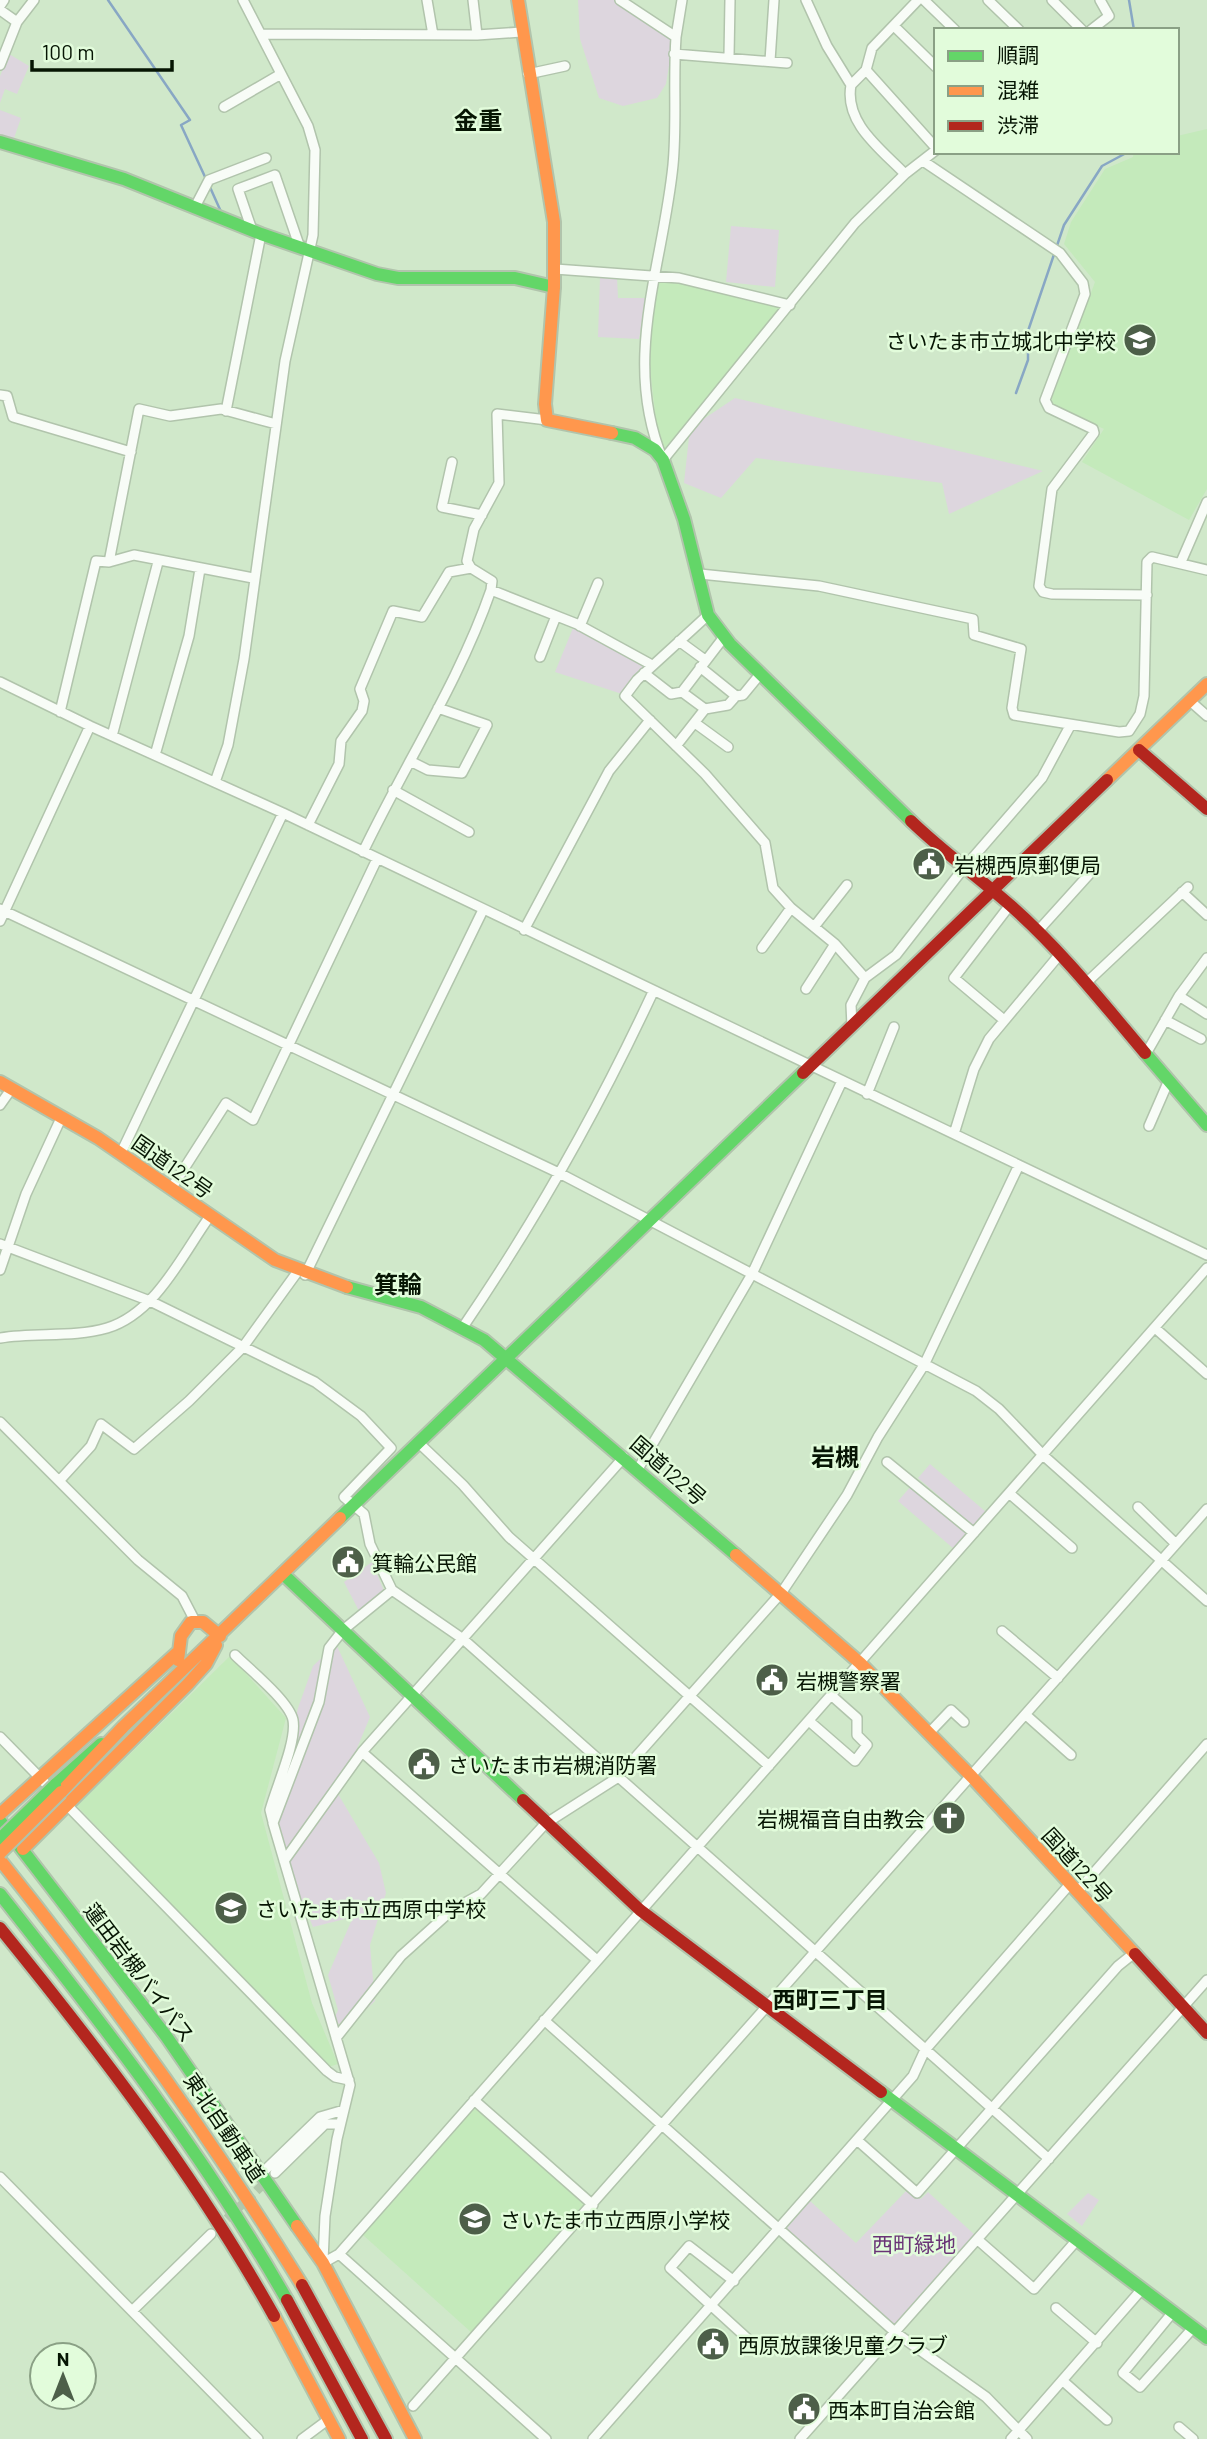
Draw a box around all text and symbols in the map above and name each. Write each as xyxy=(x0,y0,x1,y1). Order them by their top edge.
scale bar xyxy=(32,28,172,72)
legend xyxy=(934,28,1179,154)
text: 100 m xyxy=(42,39,95,64)
text: 順調 xyxy=(997,42,1039,67)
text: 混雑 xyxy=(997,77,1039,102)
district label: 金重 xyxy=(454,105,502,134)
text: 渋滞 xyxy=(997,112,1039,137)
school or university icon: さいたま市立城北中学校 xyxy=(1121,321,1159,359)
place label: さいたま市立城北中学校 xyxy=(886,328,1116,353)
public building icon: 岩槻西原郵便局 xyxy=(910,845,948,883)
place label: 岩槻西原郵便局 xyxy=(954,852,1101,877)
street label: 国道122号 xyxy=(128,1129,218,1203)
district label: 箕輪 xyxy=(374,1269,422,1298)
street label: 国道122号 xyxy=(626,1430,712,1510)
district label: 岩槻 xyxy=(811,1442,859,1471)
public building icon: 箕輪公民館 xyxy=(329,1543,367,1581)
place label: 箕輪公民館 xyxy=(372,1550,477,1575)
public building icon: 岩槻警察署 xyxy=(753,1661,791,1699)
place label: 岩槻警察署 xyxy=(796,1668,901,1693)
public building icon: さいたま市岩槻消防署 xyxy=(405,1745,443,1783)
place label: さいたま市岩槻消防署 xyxy=(448,1752,657,1777)
church icon: 岩槻福音自由教会 xyxy=(930,1799,968,1837)
place label: 岩槻福音自由教会 xyxy=(757,1806,925,1831)
street label: 国道122号 xyxy=(1038,1822,1118,1908)
school or university icon: さいたま市立西原中学校 xyxy=(212,1889,250,1927)
place label: さいたま市立西原中学校 xyxy=(256,1896,486,1921)
street label: 蓮田岩槻バイパス xyxy=(80,1898,200,2046)
district label: 西町三丁目 xyxy=(773,1985,888,2013)
street label: 東北自動車道 xyxy=(179,2068,271,2186)
school or university icon: さいたま市立西原小学校 xyxy=(456,2200,494,2238)
place label: さいたま市立西原小学校 xyxy=(500,2207,730,2232)
park label: 西町緑地 xyxy=(872,2231,956,2256)
public building icon: 西原放課後児童クラブ xyxy=(694,2325,732,2363)
place label: 西原放課後児童クラブ xyxy=(738,2332,948,2357)
north arrow xyxy=(28,2341,98,2411)
text: N xyxy=(57,2347,69,2370)
public building icon: 西本町自治会館 xyxy=(785,2390,823,2428)
place label: 西本町自治会館 xyxy=(828,2397,975,2422)

